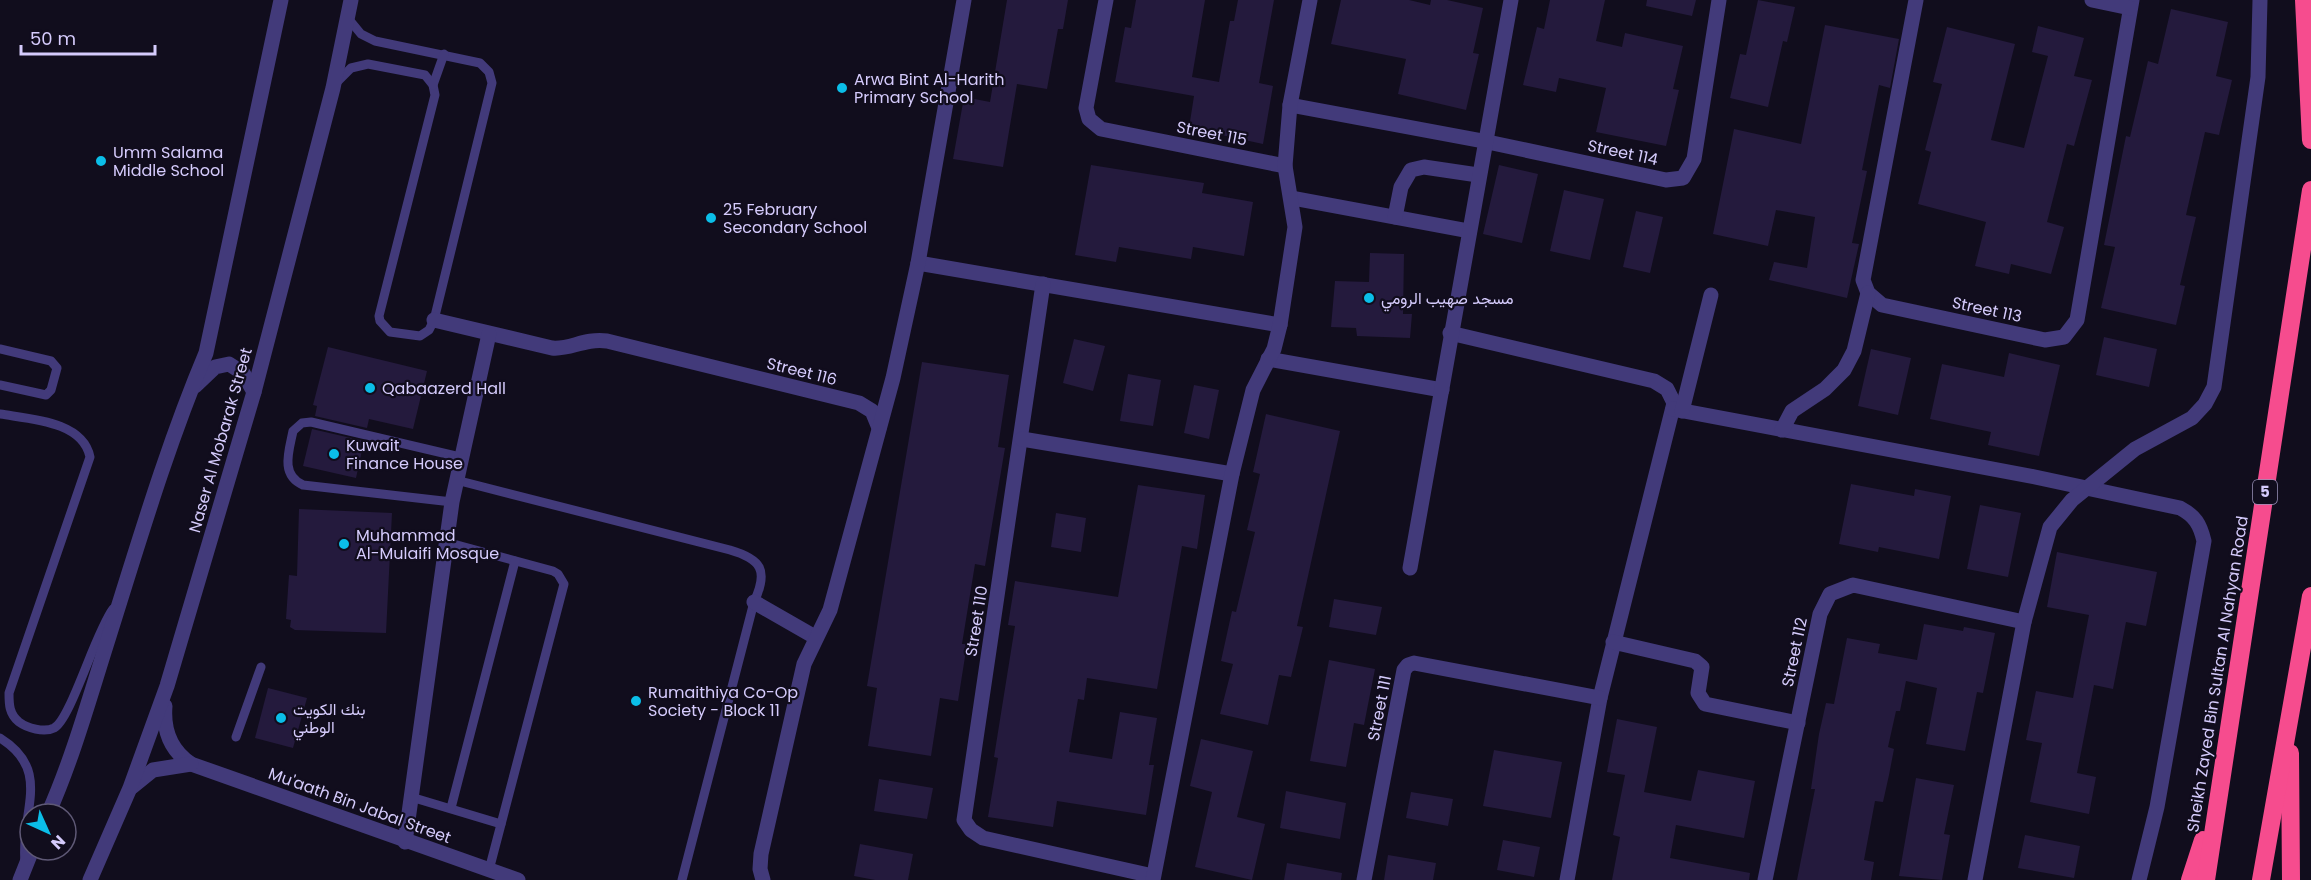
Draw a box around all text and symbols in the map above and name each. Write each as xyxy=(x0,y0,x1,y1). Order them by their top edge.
scale bar xyxy=(21,18,154,56)
text: 50 m xyxy=(30,26,76,51)
place label: Arwa Bint Al-Harith Primary School xyxy=(854,68,1004,109)
marker: Arwa Bint Al-Harith Primary School xyxy=(835,81,849,95)
street label: Street 115 xyxy=(1175,115,1249,152)
street label: Street 114 xyxy=(1586,134,1660,171)
place label: Umm Salama Middle School xyxy=(113,141,224,182)
marker: Umm Salama Middle School xyxy=(94,154,108,168)
place label: 25 February Secondary School xyxy=(723,198,867,239)
marker: 25 February Secondary School xyxy=(704,211,718,225)
place label: مسجد صهيب الرومي xyxy=(1381,287,1514,312)
marker: مسجد صهيب الرومي xyxy=(1362,291,1376,305)
street label: Street 113 xyxy=(1950,291,2024,328)
street label: Naser Al Mobarak Street xyxy=(183,345,258,535)
street label: Street 116 xyxy=(764,352,839,391)
place label: Qabaazerd Hall xyxy=(382,377,506,400)
marker: Qabaazerd Hall xyxy=(363,381,377,395)
place label: Kuwait Finance House xyxy=(346,434,463,475)
marker: Kuwait Finance House xyxy=(327,447,341,461)
road number: 5 xyxy=(2253,480,2277,504)
street label: Sheikh Zayed Bin Sultan Al Nahyan Road xyxy=(2181,514,2254,834)
place label: Muhammad Al-Mulaifi Mosque xyxy=(356,524,499,565)
marker: Muhammad Al-Mulaifi Mosque xyxy=(337,537,351,551)
street label: Street 110 xyxy=(960,584,993,658)
street label: Street 112 xyxy=(1776,615,1813,689)
street label: Street 111 xyxy=(1362,673,1397,743)
place label: Rumaithiya Co-Op Society - Block 11 xyxy=(648,681,798,722)
marker: Rumaithiya Co-Op Society - Block 11 xyxy=(629,694,643,708)
place label: بنك الكويت الوطني xyxy=(293,698,365,741)
marker: بنك الكويت الوطني xyxy=(274,711,288,725)
street label: Mu'aath Bin Jabal Street xyxy=(265,762,454,849)
north arrow xyxy=(18,802,78,862)
text: N xyxy=(46,830,71,855)

